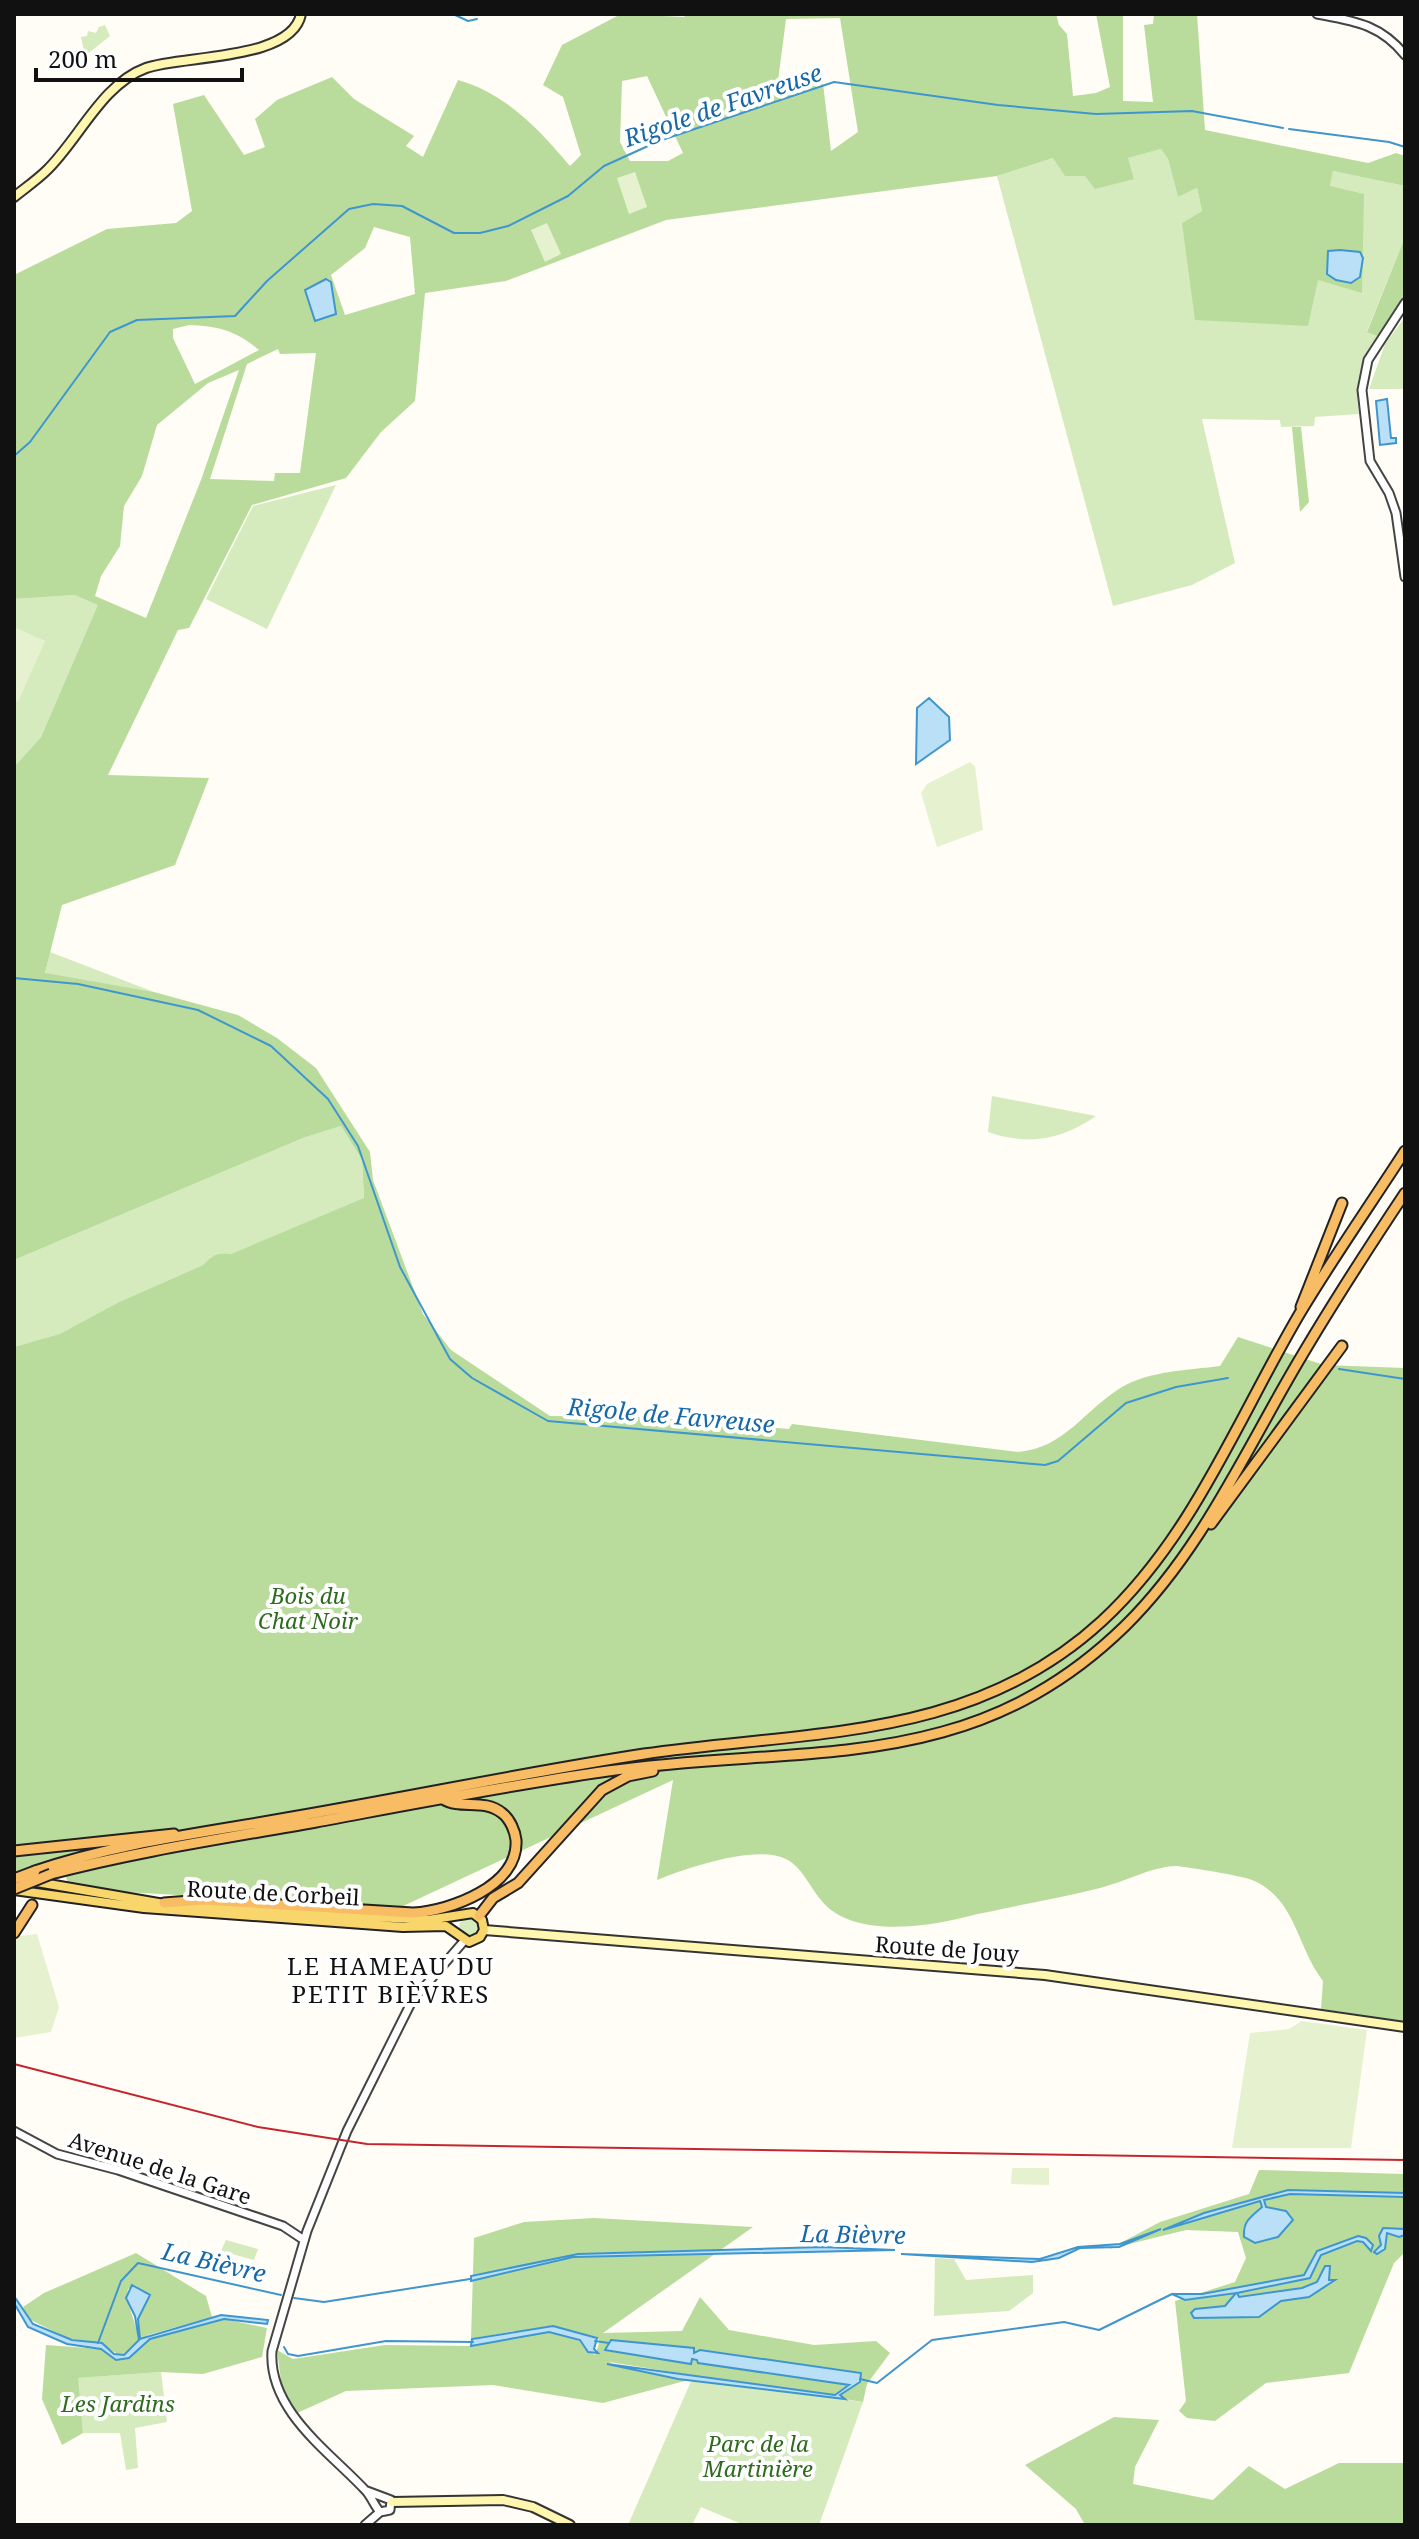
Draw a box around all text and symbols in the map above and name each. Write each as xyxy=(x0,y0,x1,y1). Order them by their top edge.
scale bar xyxy=(36,32,242,82)
text: 200 m xyxy=(48,42,117,75)
water label: Rigole de Favreuse xyxy=(618,55,826,154)
water label: Rigole de Favreuse xyxy=(565,1389,776,1440)
park label: Bois du Chat Noir xyxy=(258,1580,359,1635)
street label: Route de Corbeil xyxy=(186,1872,360,1912)
street label: Route de Jouy xyxy=(874,1928,1021,1968)
district label: LE HAMEAU DU PETIT BIÈVRES xyxy=(287,1949,495,2010)
street label: Avenue de la Gare xyxy=(65,2123,256,2211)
water label: La Bièvre xyxy=(799,2216,906,2251)
water label: La Bièvre xyxy=(158,2233,270,2290)
park label: Les Jardins xyxy=(60,2388,175,2418)
park label: Parc de la Martinière xyxy=(702,2428,813,2483)

